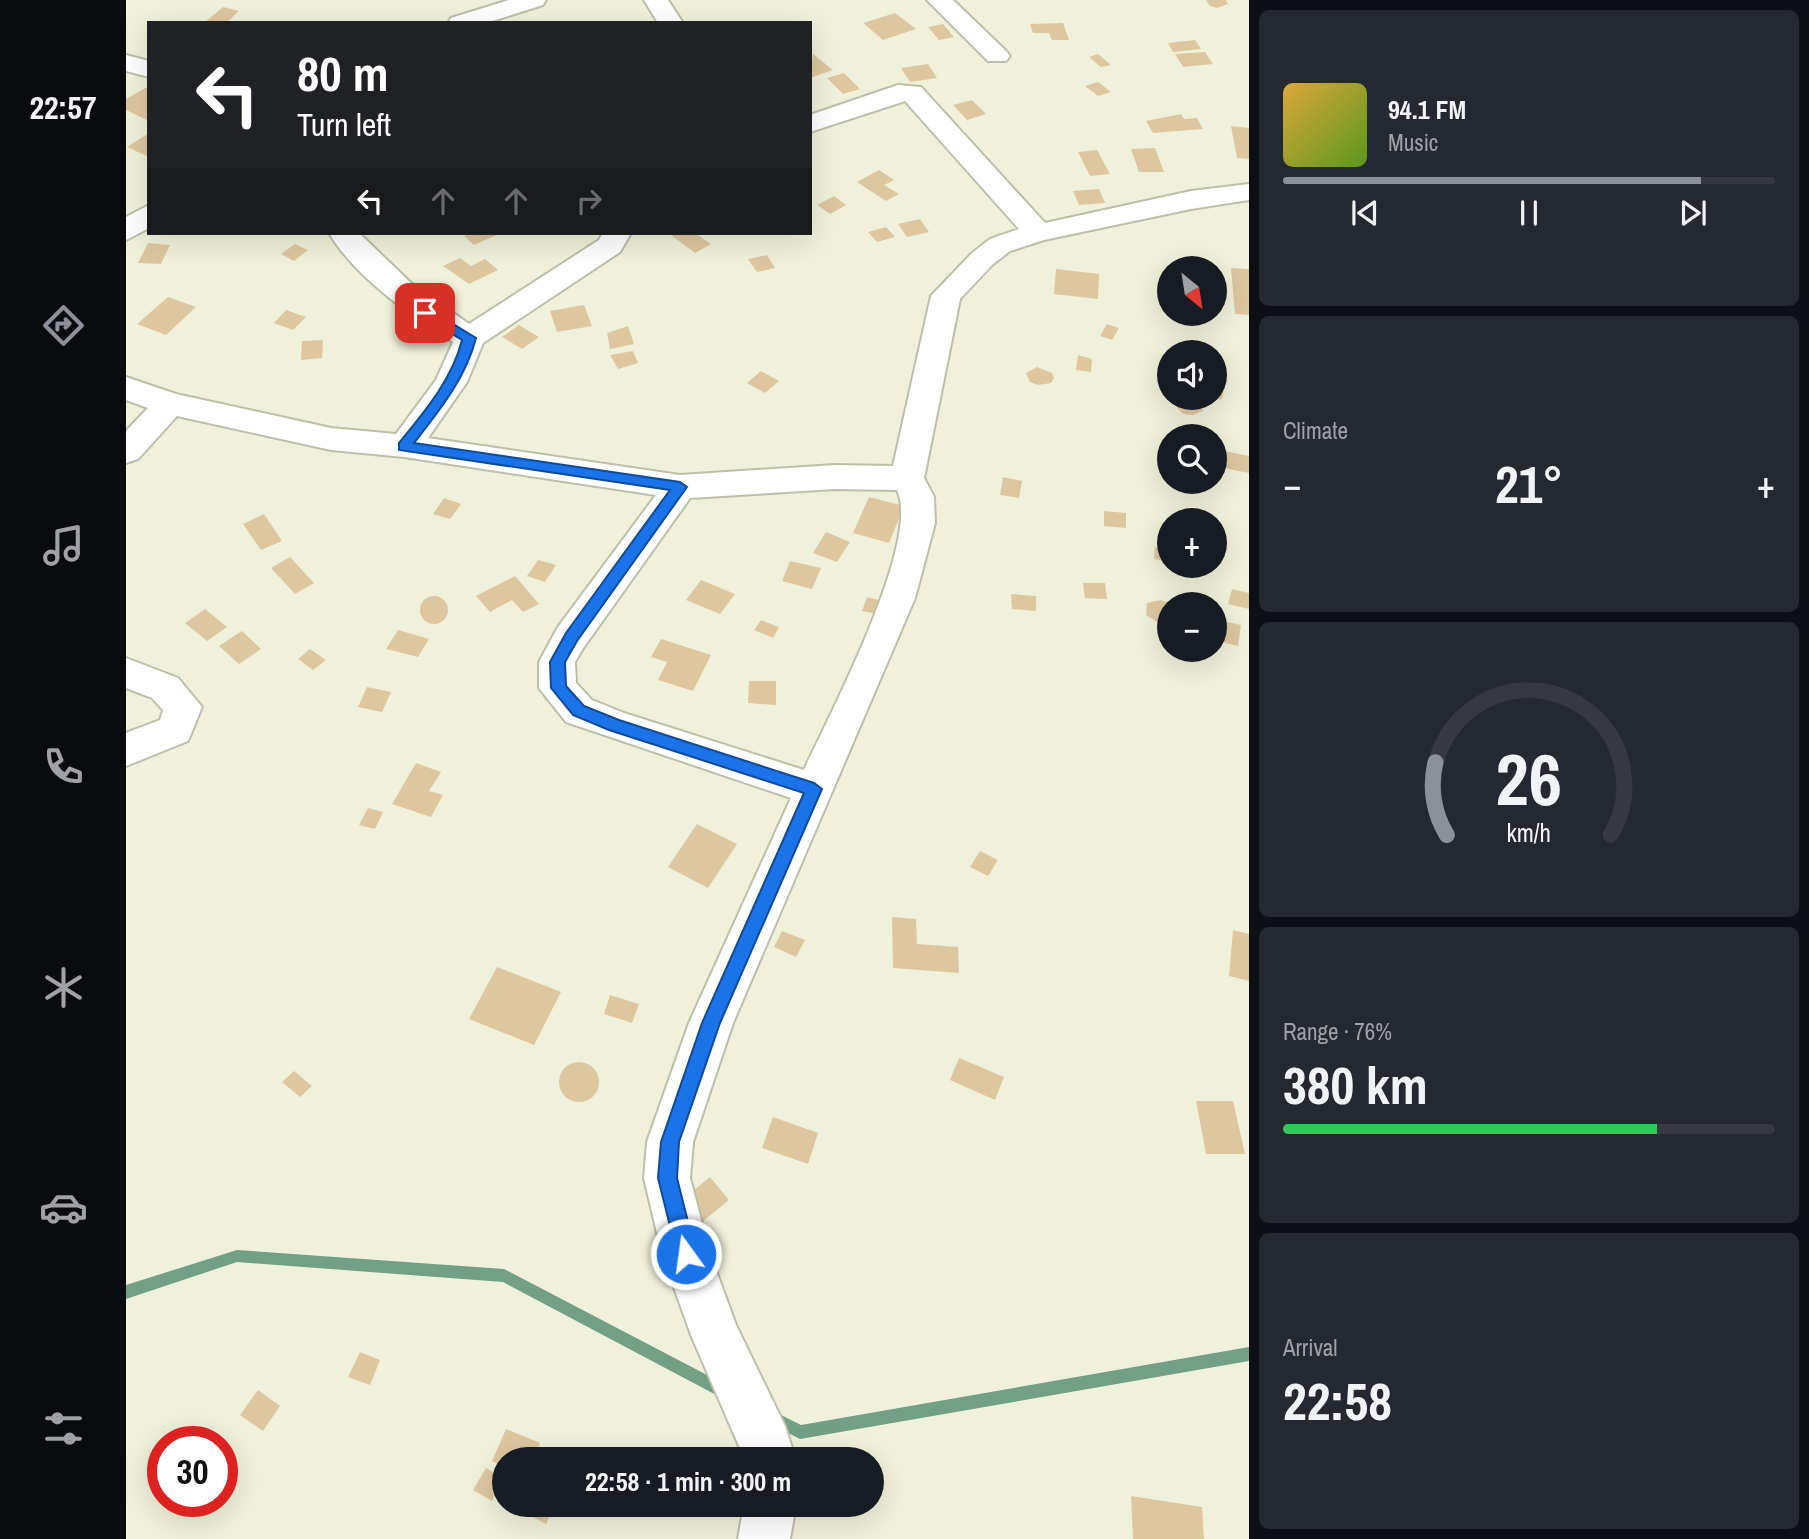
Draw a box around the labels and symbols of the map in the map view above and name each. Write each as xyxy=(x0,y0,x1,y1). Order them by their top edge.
north arrow xyxy=(1157,256,1227,326)
pin xyxy=(395,283,455,343)
position arrow xyxy=(649,1217,723,1291)
speed limit sign: 30 xyxy=(147,1426,238,1517)

